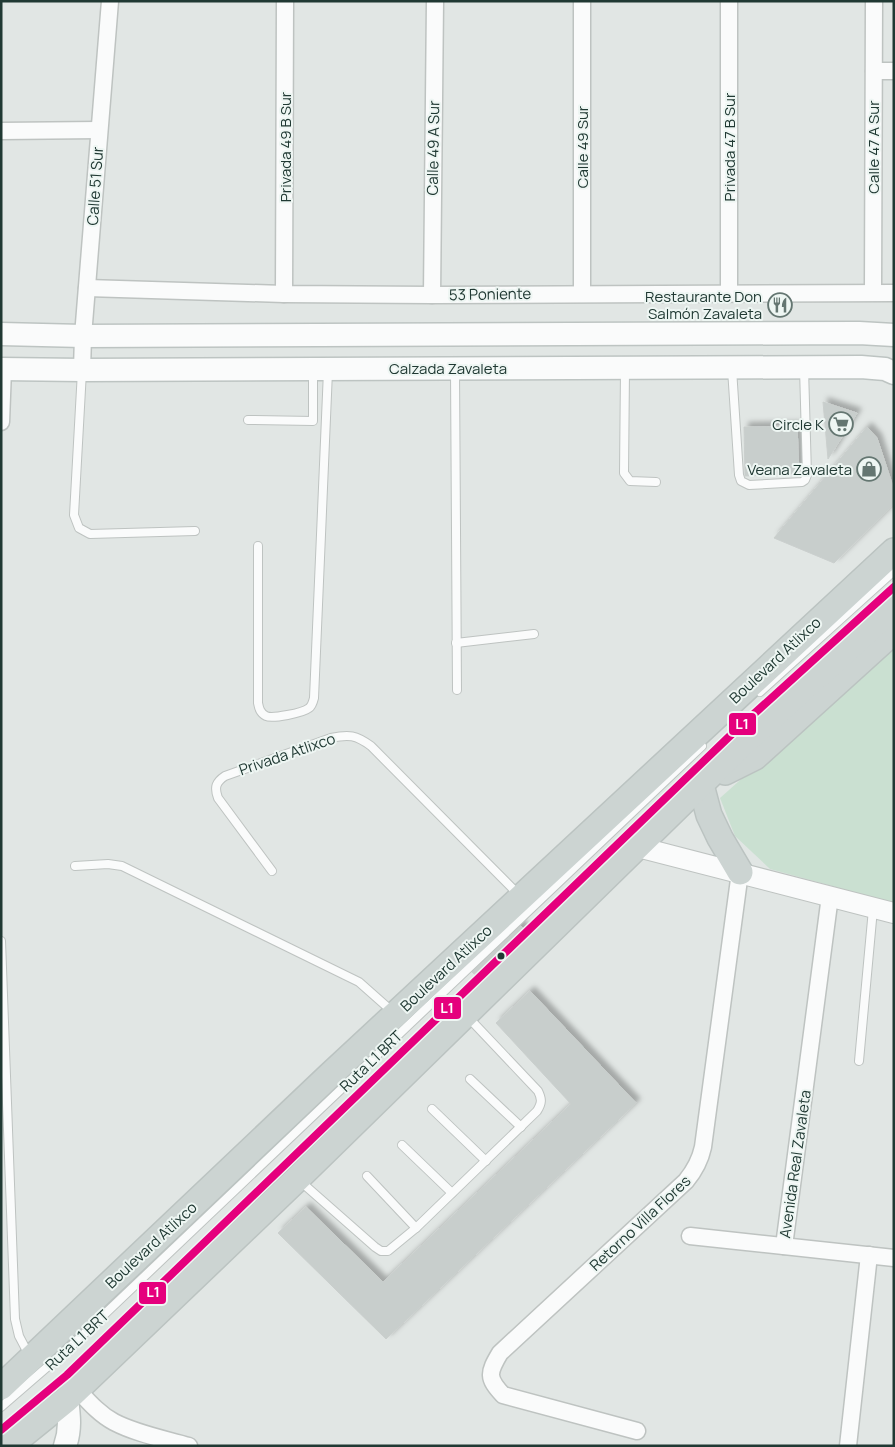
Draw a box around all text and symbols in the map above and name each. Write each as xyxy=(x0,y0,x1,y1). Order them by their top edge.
street label: Privada 49 B Sur xyxy=(275,91,296,202)
street label: Privada 47 B Sur xyxy=(719,92,740,201)
street label: Calle 49 A Sur xyxy=(422,100,444,196)
street label: Calle 47 A Sur xyxy=(863,100,884,194)
street label: Calle 49 Sur xyxy=(572,105,593,188)
street label: Calle 51 Sur xyxy=(82,145,108,226)
street label: 53 Poniente xyxy=(449,283,531,305)
place label: Restaurante Don Salmón Zavaleta xyxy=(645,286,762,324)
restaurant icon: Restaurante Don Salmón Zavaleta xyxy=(767,292,793,318)
street label: Calzada Zavaleta xyxy=(389,358,507,379)
supermarket icon: Circle K xyxy=(828,411,854,437)
place label: Circle K xyxy=(772,414,824,435)
shop icon: Veana Zavaleta xyxy=(856,456,882,482)
place label: Veana Zavaleta xyxy=(747,459,852,480)
street label: Boulevard Atlixco xyxy=(725,612,826,708)
line badge: L1 xyxy=(728,712,757,736)
text: L1 xyxy=(735,714,749,733)
street label: Privada Atlixco xyxy=(236,728,338,780)
street label: Boulevard Atlixco xyxy=(396,920,497,1016)
unlabelled marker xyxy=(496,951,506,961)
line badge: L1 xyxy=(433,996,462,1020)
text: L1 xyxy=(440,998,454,1017)
street label: Ruta L1 BRT xyxy=(335,1026,407,1096)
street label: Avenida Real Zavaleta xyxy=(774,1088,816,1240)
street label: Retorno Villa Flores xyxy=(585,1170,695,1275)
street label: Boulevard Atlixco xyxy=(101,1197,202,1293)
line badge: L1 xyxy=(138,1281,167,1305)
text: L1 xyxy=(146,1282,160,1301)
street label: Ruta L1 BRT xyxy=(41,1305,113,1375)

